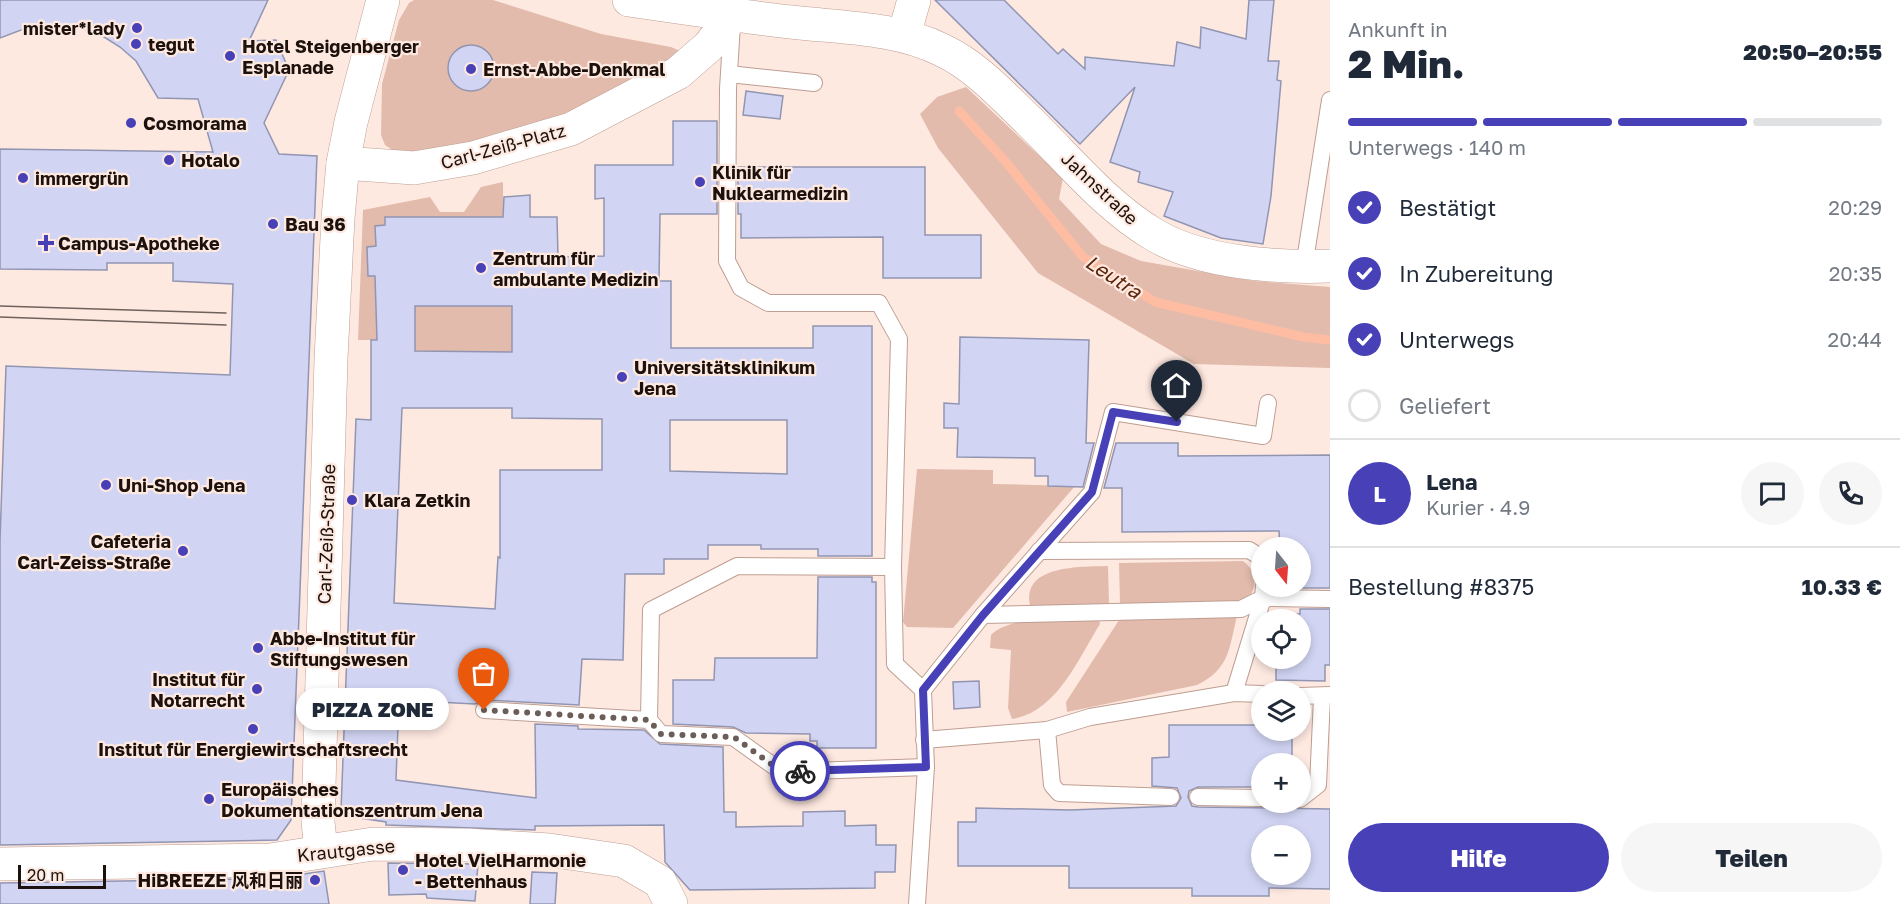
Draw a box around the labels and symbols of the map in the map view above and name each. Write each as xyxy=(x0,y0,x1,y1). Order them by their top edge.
place label: mister*lady xyxy=(23,17,125,39)
marker: mister*lady xyxy=(130,21,144,35)
place label: tegut xyxy=(148,33,195,55)
place label: Hotel Steigenberger Esplanade xyxy=(242,35,419,78)
marker: tegut xyxy=(129,37,143,51)
marker: Hotel Steigenberger Esplanade xyxy=(223,49,237,63)
place label: Ernst-Abbe-Denkmal xyxy=(483,58,665,80)
marker: Ernst-Abbe-Denkmal xyxy=(464,62,478,76)
place label: Cosmorama xyxy=(143,112,247,134)
marker: Cosmorama xyxy=(124,116,138,130)
street label: Carl-Zeiß-Platz xyxy=(438,119,568,173)
street label: Jahnstraße xyxy=(1057,147,1143,229)
place label: Hotalo xyxy=(181,149,240,171)
marker: Hotalo xyxy=(162,153,176,167)
place label: Klinik für Nuklearmedizin xyxy=(712,161,848,204)
place label: immergrün xyxy=(35,167,129,189)
marker: immergrün xyxy=(16,171,30,185)
marker: Klinik für Nuklearmedizin xyxy=(693,175,707,189)
place label: Bau 36 xyxy=(285,213,346,235)
marker: Bau 36 xyxy=(266,217,280,231)
place label: Campus-Apotheke xyxy=(58,232,220,254)
marker: Campus-Apotheke xyxy=(39,236,53,250)
place label: Zentrum für ambulante Medizin xyxy=(493,247,658,290)
water label: Leutra xyxy=(1082,249,1147,303)
marker: Zentrum für ambulante Medizin xyxy=(474,261,488,275)
place label: Universitätsklinikum Jena xyxy=(634,356,815,399)
pin xyxy=(1151,360,1202,422)
marker: Universitätsklinikum Jena xyxy=(615,370,629,384)
street label: Carl-Zeiß-Straße xyxy=(313,463,339,605)
place label: Uni-Shop Jena xyxy=(118,474,245,496)
marker: Uni-Shop Jena xyxy=(99,478,113,492)
place label: Klara Zetkin xyxy=(364,489,470,511)
marker: Klara Zetkin xyxy=(345,493,359,507)
place label: Cafeteria Carl-Zeiss-Straße xyxy=(17,530,171,573)
north arrow xyxy=(1251,537,1311,597)
marker: Cafeteria Carl-Zeiss-Straße xyxy=(176,544,190,558)
place label: Abbe-Institut für Stiftungswesen xyxy=(270,627,415,670)
marker: Abbe-Institut für Stiftungswesen xyxy=(251,641,265,655)
pin xyxy=(458,648,509,710)
place label: Institut für Notarrecht xyxy=(150,668,245,711)
marker: Institut für Notarrecht xyxy=(250,682,264,696)
callout: PIZZA ZONE xyxy=(295,689,448,731)
marker: Institut für Energiewirtschaftsrecht xyxy=(246,722,260,736)
place label: Institut für Energiewirtschaftsrecht xyxy=(98,738,408,760)
courier xyxy=(770,741,830,801)
place label: Europäisches Dokumentationszentrum Jena xyxy=(221,778,483,821)
marker: Europäisches Dokumentationszentrum Jena xyxy=(202,792,216,806)
street label: Krautgasse xyxy=(296,834,396,866)
place label: Hotel VielHarmonie - Bettenhaus xyxy=(415,849,587,892)
scale bar xyxy=(18,862,106,890)
marker: Hotel VielHarmonie - Bettenhaus xyxy=(396,863,410,877)
place label: HiBREEZE 风和日丽 xyxy=(137,869,303,891)
marker: HiBREEZE 风和日丽 xyxy=(308,873,322,887)

